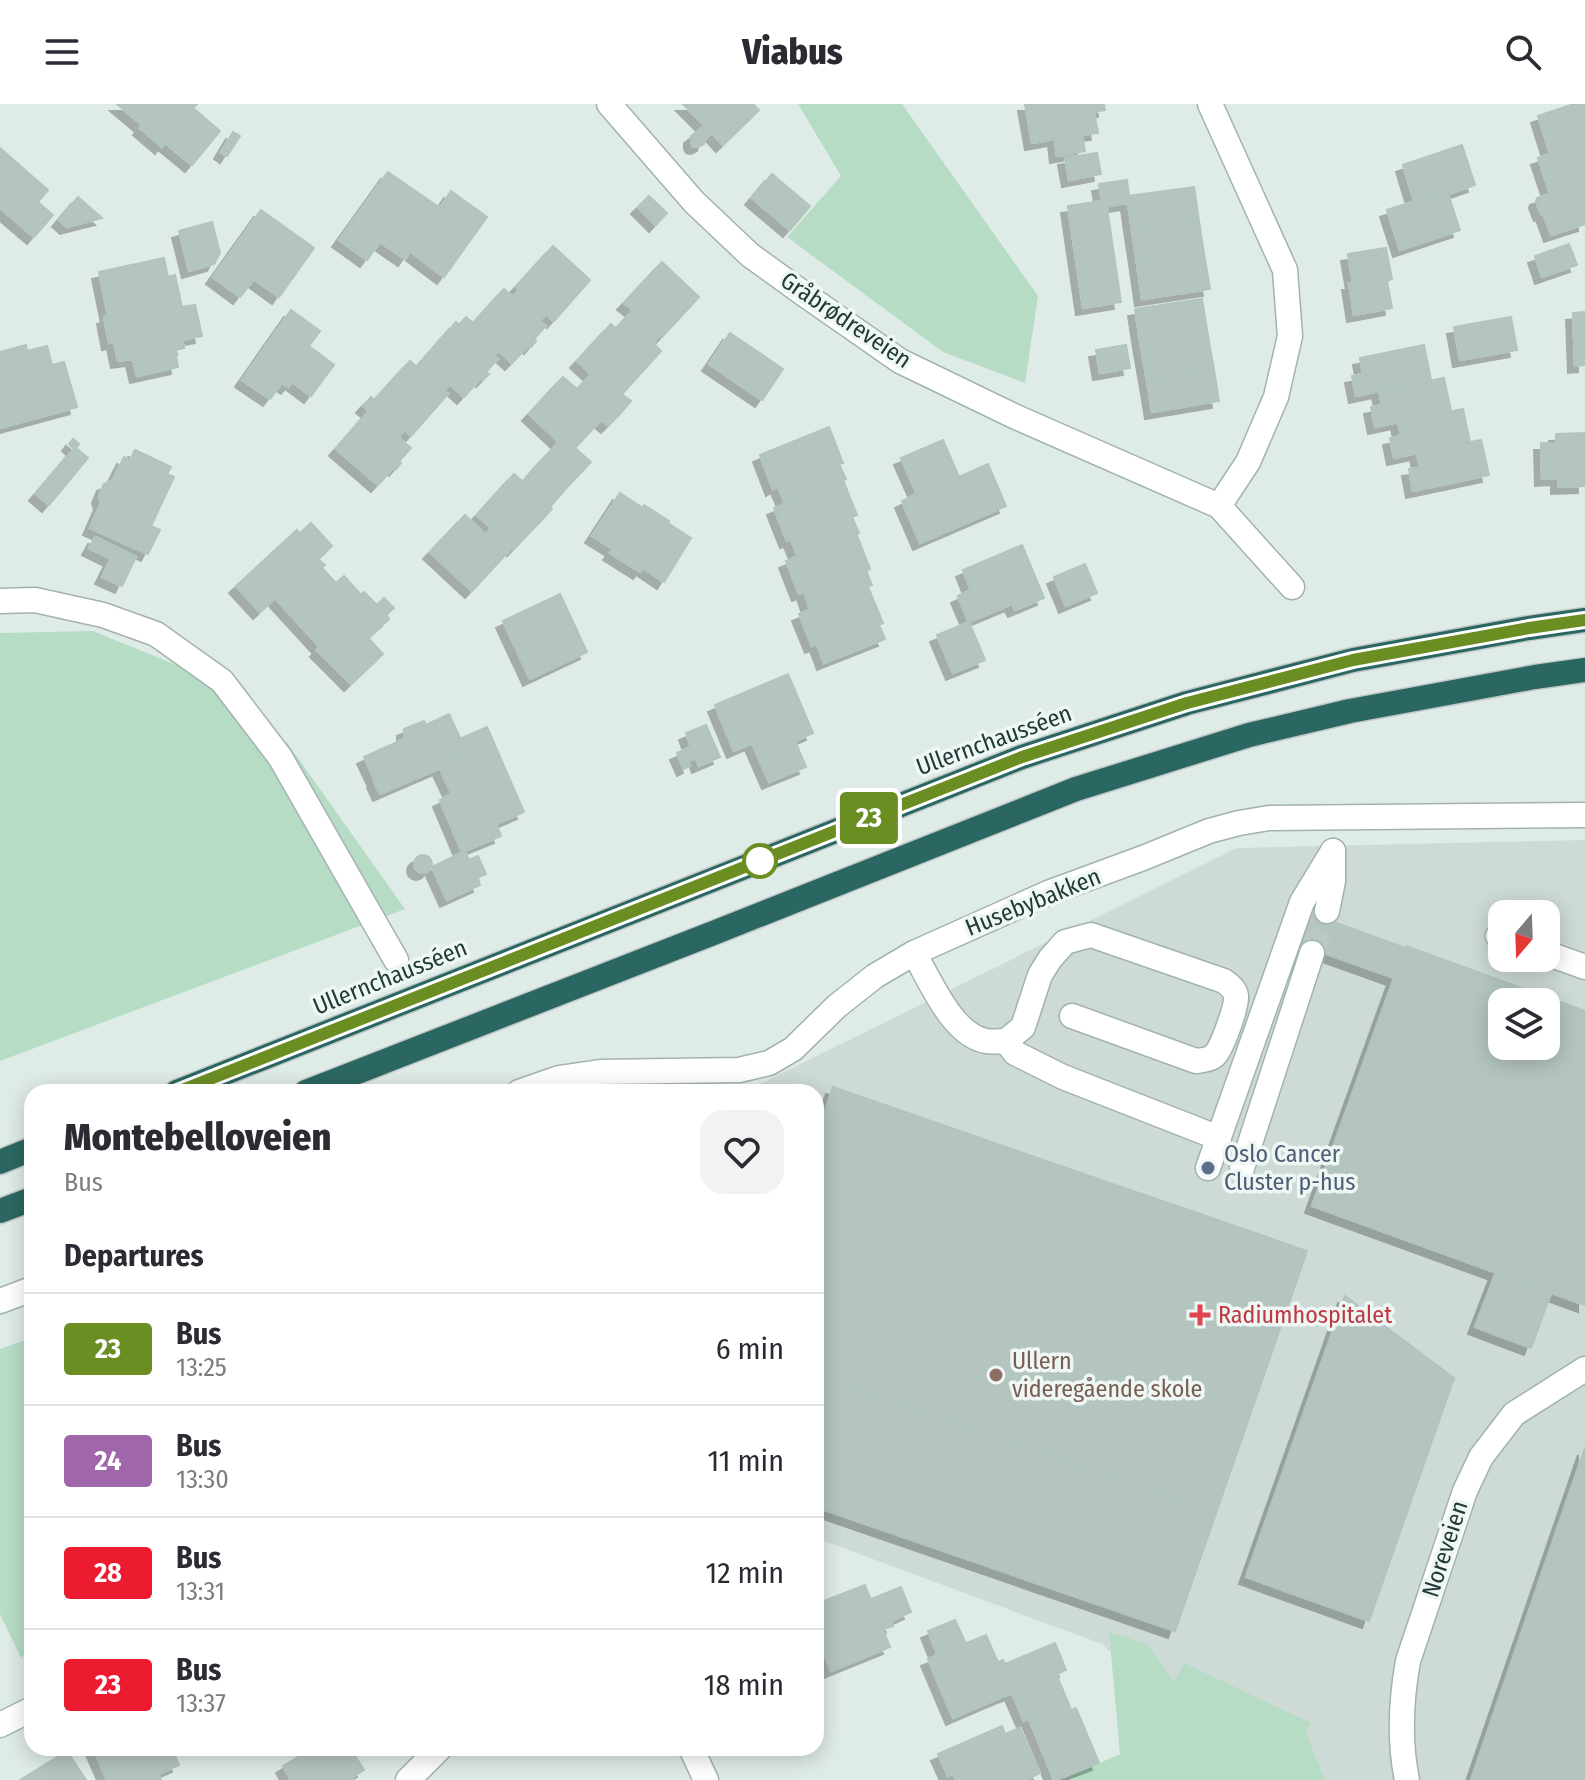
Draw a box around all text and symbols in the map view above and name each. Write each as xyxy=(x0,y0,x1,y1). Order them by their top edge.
icon: menu xyxy=(40,30,84,74)
text: Viabus xyxy=(742,30,843,74)
icon: search xyxy=(1501,30,1545,74)
street label: Gråbrødreveien xyxy=(775,266,917,374)
street label: Ullernchausséen xyxy=(912,699,1076,781)
line badge: 23 xyxy=(833,792,905,844)
text: 23 xyxy=(856,801,882,834)
unlabelled marker xyxy=(743,844,777,878)
street label: Husebybakken xyxy=(961,862,1105,942)
north arrow xyxy=(1488,900,1560,972)
map controls xyxy=(1488,900,1560,1060)
street label: Ullernchausséen xyxy=(309,933,471,1021)
button: layers xyxy=(1488,988,1560,1060)
button: heart xyxy=(700,1110,784,1194)
text: Montebelloveien xyxy=(64,1114,331,1160)
place label: Oslo Cancer Cluster p-hus xyxy=(1224,1140,1356,1196)
marker: Oslo Cancer Cluster p-hus xyxy=(1199,1159,1217,1177)
text: Bus xyxy=(64,1167,103,1198)
text: Departures xyxy=(64,1238,204,1274)
place label: Radiumhospitalet xyxy=(1218,1301,1392,1329)
marker: Radiumhospitalet xyxy=(1189,1304,1211,1326)
text: Bus xyxy=(176,1316,221,1352)
text: 6 min xyxy=(716,1331,784,1367)
text: 23 xyxy=(95,1332,121,1365)
place label: Ullern videregående skole xyxy=(1012,1347,1202,1403)
text: 13:25 xyxy=(176,1352,227,1383)
marker: Ullern videregående skole xyxy=(987,1366,1005,1384)
text: Bus xyxy=(176,1428,221,1464)
text: 11 min xyxy=(708,1443,784,1479)
text: 24 xyxy=(95,1444,121,1477)
text: 13:30 xyxy=(176,1464,229,1495)
street label: Noreveien xyxy=(1416,1497,1474,1601)
text: Bus xyxy=(176,1540,221,1576)
text: 12 min xyxy=(706,1555,784,1591)
text: 28 xyxy=(94,1556,122,1589)
text: 13:31 xyxy=(176,1576,225,1607)
text: Bus xyxy=(176,1652,221,1688)
text: 18 min xyxy=(704,1667,784,1703)
text: 23 xyxy=(95,1668,121,1701)
text: 13:37 xyxy=(176,1688,226,1719)

